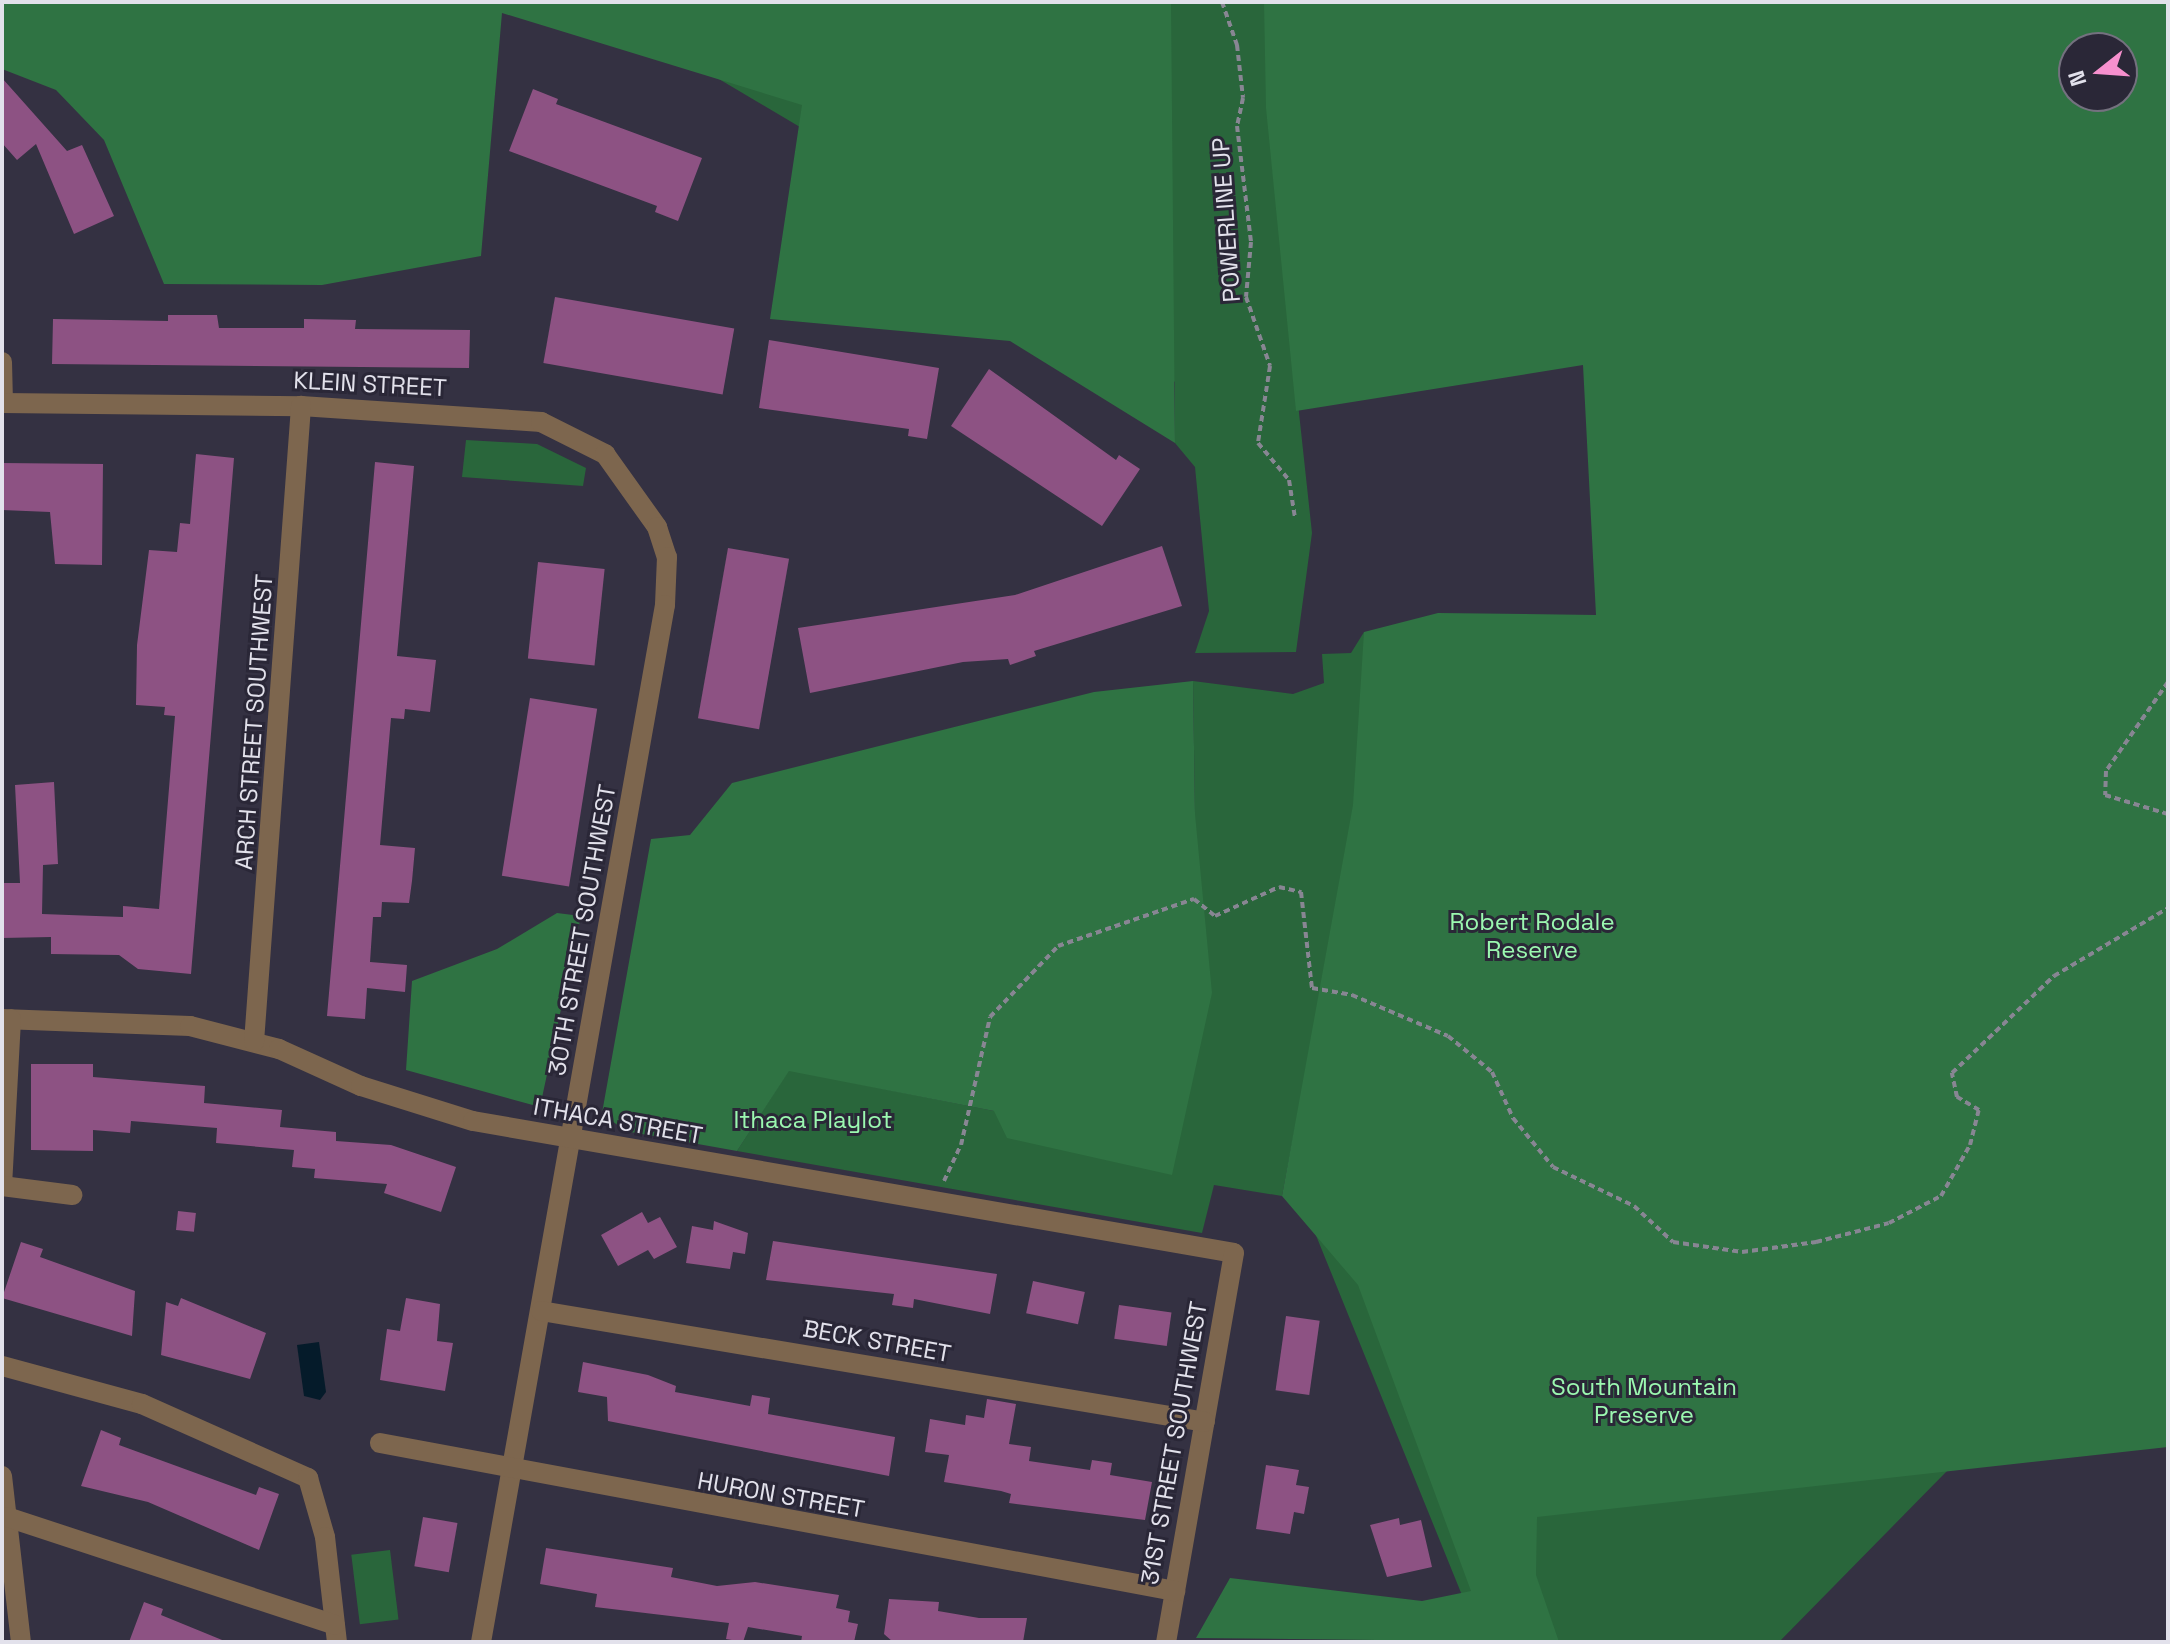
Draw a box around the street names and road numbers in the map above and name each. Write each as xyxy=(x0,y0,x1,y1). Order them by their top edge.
street label: POWERLINE UP xyxy=(1206,137,1246,303)
street label: KLEIN STREET xyxy=(293,366,447,402)
street label: ARCH STREET SOUTHWEST xyxy=(229,573,279,871)
street label: 30TH STREET SOUTHWEST xyxy=(542,782,622,1078)
street label: ITHACA STREET xyxy=(531,1092,705,1150)
street label: 31ST STREET SOUTHWEST xyxy=(1135,1299,1213,1587)
street label: BECK STREET xyxy=(801,1314,953,1368)
street label: HURON STREET xyxy=(695,1466,867,1524)

